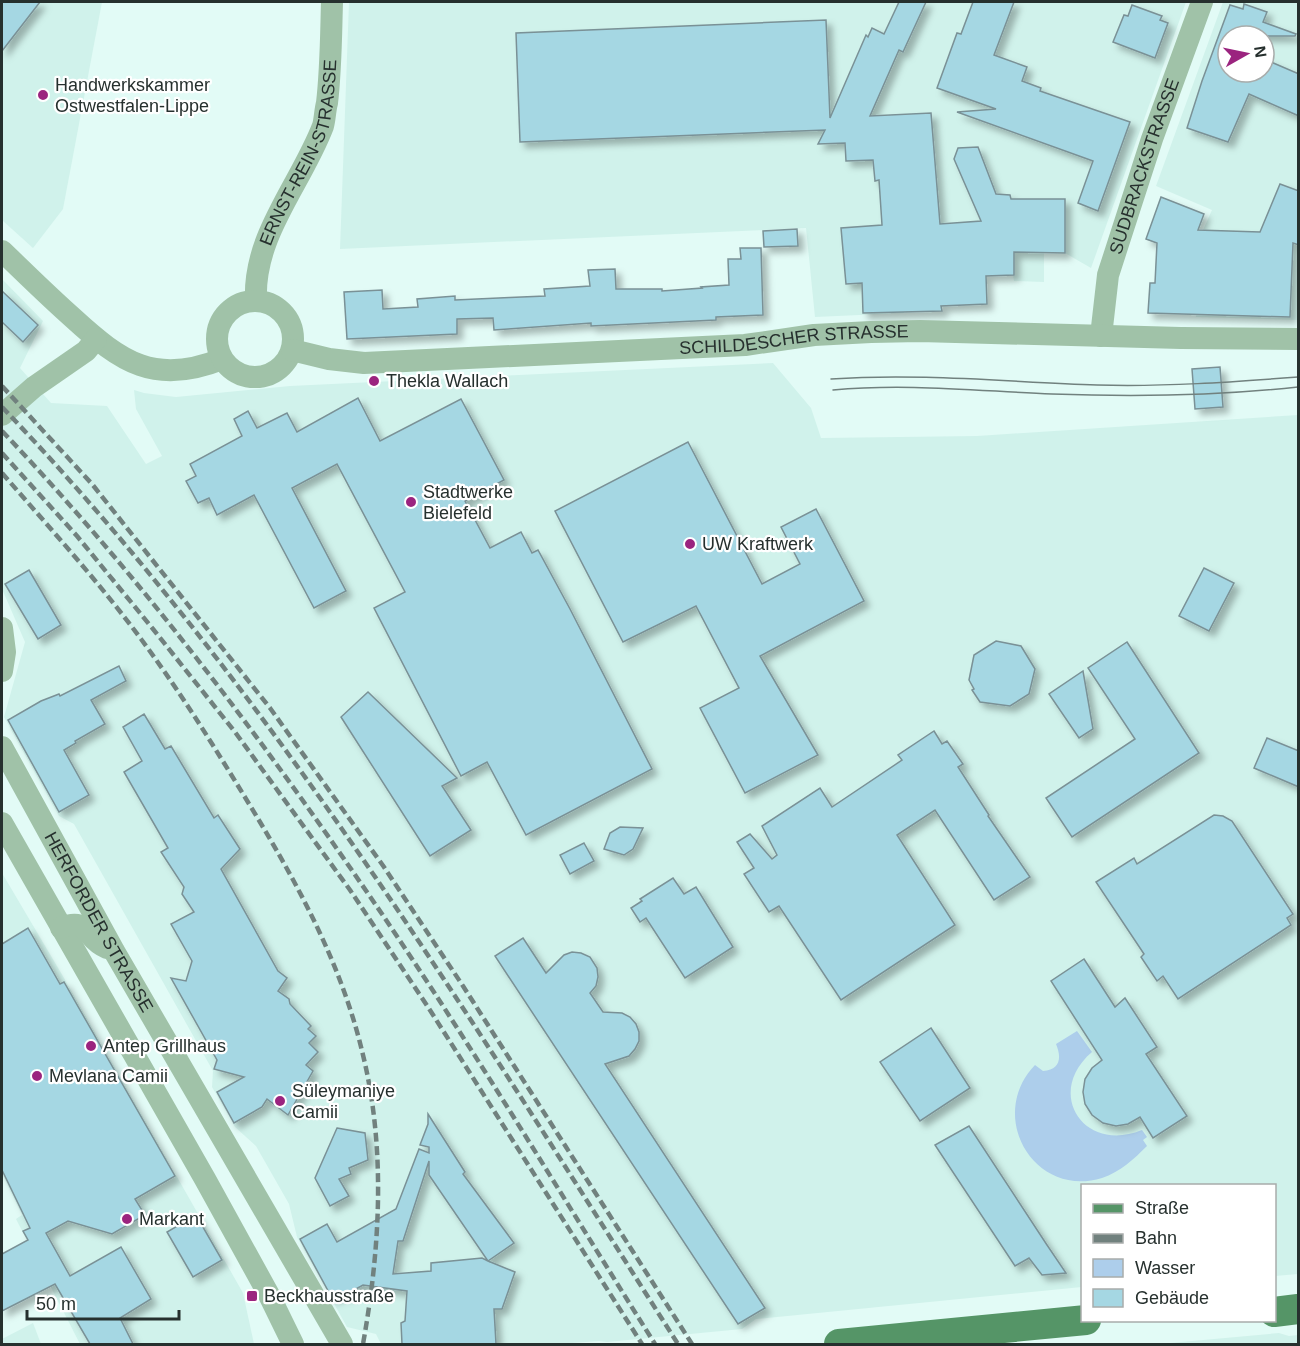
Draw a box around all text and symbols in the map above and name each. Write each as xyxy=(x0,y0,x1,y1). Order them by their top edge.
north arrow xyxy=(1216,24,1276,84)
text: N xyxy=(1251,45,1270,59)
street label: ERNST-REIN-STRASSE xyxy=(256,59,340,248)
place label: Handwerkskammer Ostwestfalen-Lippe xyxy=(55,75,210,116)
street label: SUDBRACKSTRASSE xyxy=(1105,76,1183,257)
marker: Handwerkskammer Ostwestfalen-Lippe xyxy=(36,88,50,102)
street label: SCHILDESCHER STRASSE xyxy=(679,321,909,358)
place label: Thekla Wallach xyxy=(386,371,508,391)
marker: Thekla Wallach xyxy=(367,374,381,388)
place label: Stadtwerke Bielefeld xyxy=(423,482,513,523)
marker: Stadtwerke Bielefeld xyxy=(404,495,418,509)
place label: UW Kraftwerk xyxy=(702,534,814,554)
marker: UW Kraftwerk xyxy=(683,537,697,551)
street label: HERFORDER STRASSE xyxy=(41,828,157,1016)
place label: Antep Grillhaus xyxy=(103,1036,226,1056)
marker: Antep Grillhaus xyxy=(84,1039,98,1053)
place label: Mevlana Camii xyxy=(49,1066,168,1086)
marker: Mevlana Camii xyxy=(30,1069,44,1083)
place label: Süleymaniye Camii xyxy=(292,1081,395,1122)
marker: Süleymaniye Camii xyxy=(273,1094,287,1108)
legend xyxy=(1081,1184,1276,1322)
text: Straße xyxy=(1135,1198,1189,1218)
place label: Markant xyxy=(139,1209,204,1229)
marker: Markant xyxy=(120,1212,134,1226)
text: Bahn xyxy=(1135,1228,1177,1248)
text: Wasser xyxy=(1135,1258,1195,1278)
scale bar xyxy=(27,1283,178,1321)
place label: Beckhausstraße xyxy=(264,1286,394,1306)
text: Gebäude xyxy=(1135,1288,1209,1308)
marker: Beckhausstraße xyxy=(245,1289,259,1303)
text: 50 m xyxy=(36,1294,76,1314)

